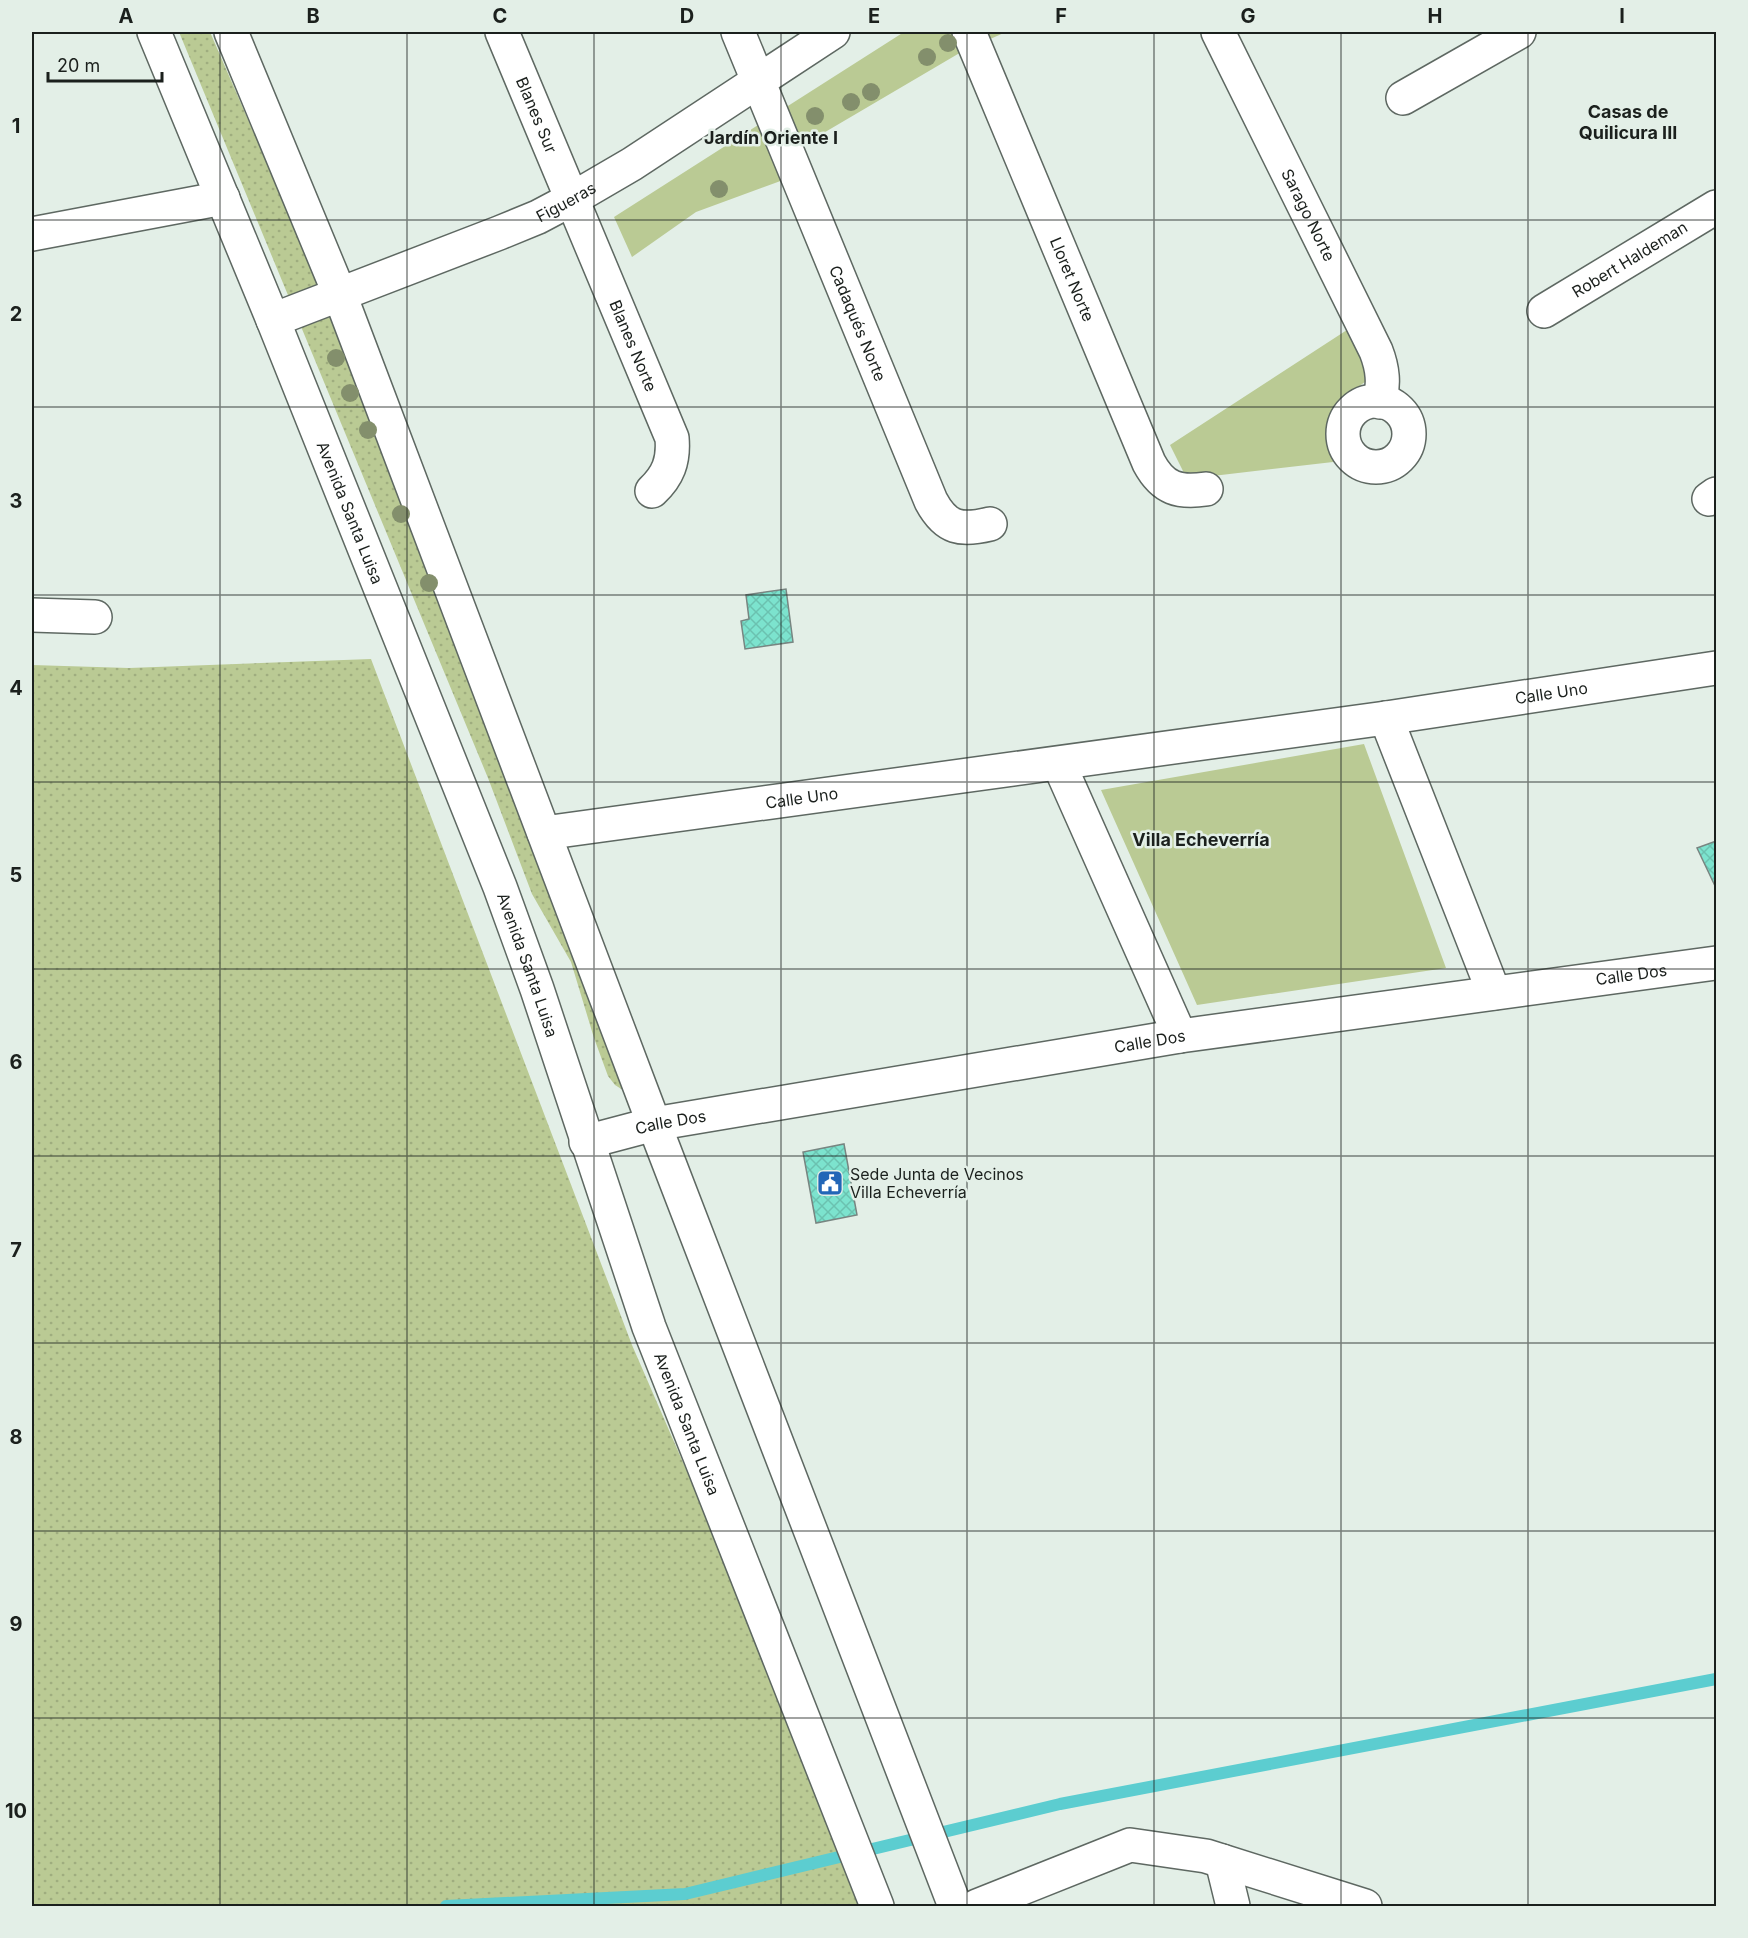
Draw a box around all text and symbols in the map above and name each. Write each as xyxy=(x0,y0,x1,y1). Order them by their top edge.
text: A xyxy=(119,4,134,28)
text: B xyxy=(306,4,320,28)
text: C xyxy=(493,4,507,28)
text: D xyxy=(680,4,694,28)
text: E xyxy=(868,4,880,28)
text: F xyxy=(1055,4,1067,28)
text: G xyxy=(1240,4,1256,28)
text: H xyxy=(1428,4,1442,28)
text: I xyxy=(1619,4,1625,28)
scale bar xyxy=(48,45,162,83)
text: 20 m xyxy=(57,55,100,76)
street label: Blanes Sur xyxy=(512,74,562,156)
district label: Casas de Quilicura III xyxy=(1579,101,1677,143)
text: 1 xyxy=(12,114,20,138)
district label: Jardín Oriente I xyxy=(704,127,838,148)
street label: Sarago Norte xyxy=(1277,165,1340,264)
street label: Figueras xyxy=(532,177,599,226)
street label: Robert Haldeman xyxy=(1568,217,1691,302)
street label: Lloret Norte xyxy=(1046,234,1099,325)
street label: Cadaqués Norte xyxy=(825,262,891,384)
street label: Blanes Norte xyxy=(605,297,661,394)
text: 2 xyxy=(10,302,22,326)
street label: Avenida Santa Luisa xyxy=(313,438,388,587)
text: 3 xyxy=(10,489,22,513)
text: 4 xyxy=(9,676,23,700)
street label: Calle Uno xyxy=(1514,678,1589,708)
street label: Calle Uno xyxy=(764,783,839,813)
district label: Villa Echeverría xyxy=(1132,829,1270,850)
text: 5 xyxy=(10,863,22,887)
street label: Avenida Santa Luisa xyxy=(493,890,562,1040)
street label: Calle Dos xyxy=(1594,960,1668,989)
street label: Calle Dos xyxy=(1113,1025,1187,1057)
text: 6 xyxy=(10,1050,23,1074)
street label: Calle Dos xyxy=(633,1105,708,1139)
place label: Sede Junta de Vecinos Villa Echeverría xyxy=(850,1164,1024,1202)
public building icon: Sede Junta de Vecinos Villa Echeverría xyxy=(815,1168,845,1198)
text: 7 xyxy=(10,1238,22,1262)
street label: Avenida Santa Luisa xyxy=(650,1349,724,1498)
text: 8 xyxy=(9,1425,23,1449)
text: 9 xyxy=(10,1612,23,1636)
text: 10 xyxy=(5,1799,27,1823)

